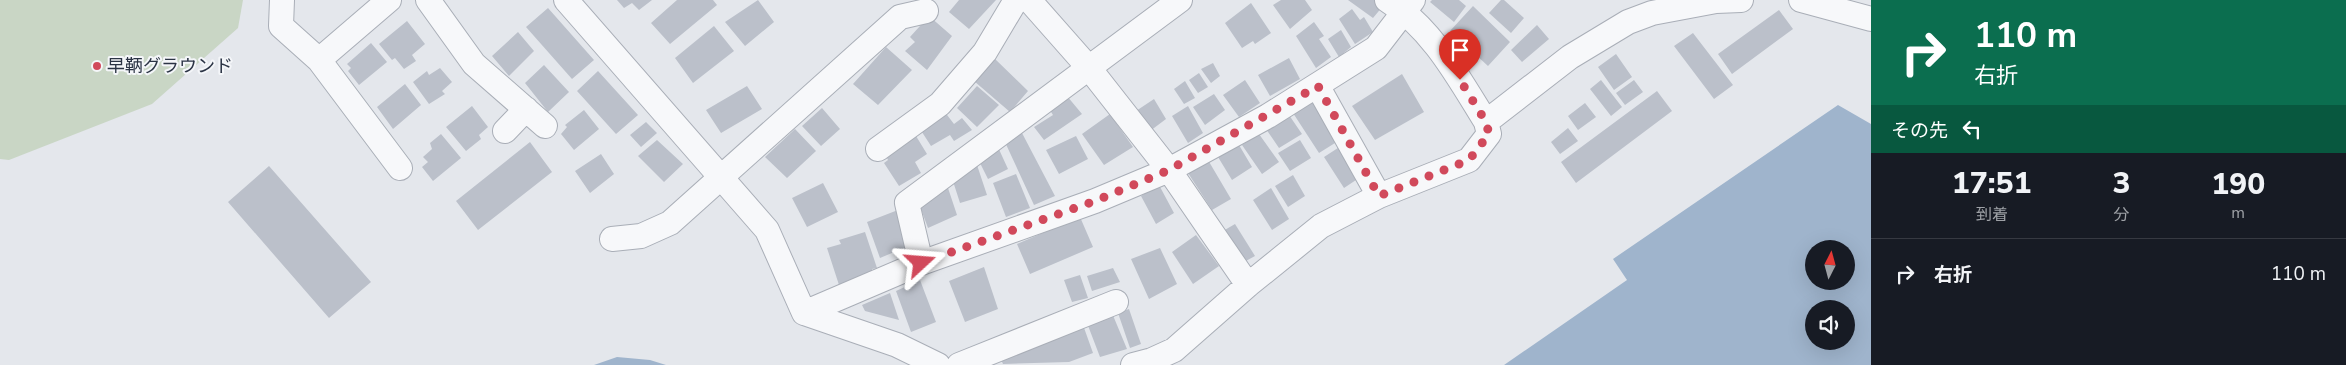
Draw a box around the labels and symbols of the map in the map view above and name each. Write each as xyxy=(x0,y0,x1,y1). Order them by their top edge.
pin xyxy=(1439,29,1481,80)
place label: 早鞆グラウンド xyxy=(107,54,233,78)
marker: 早鞆グラウンド xyxy=(91,60,103,72)
position arrow xyxy=(894,236,946,288)
north arrow xyxy=(1805,240,1855,290)

